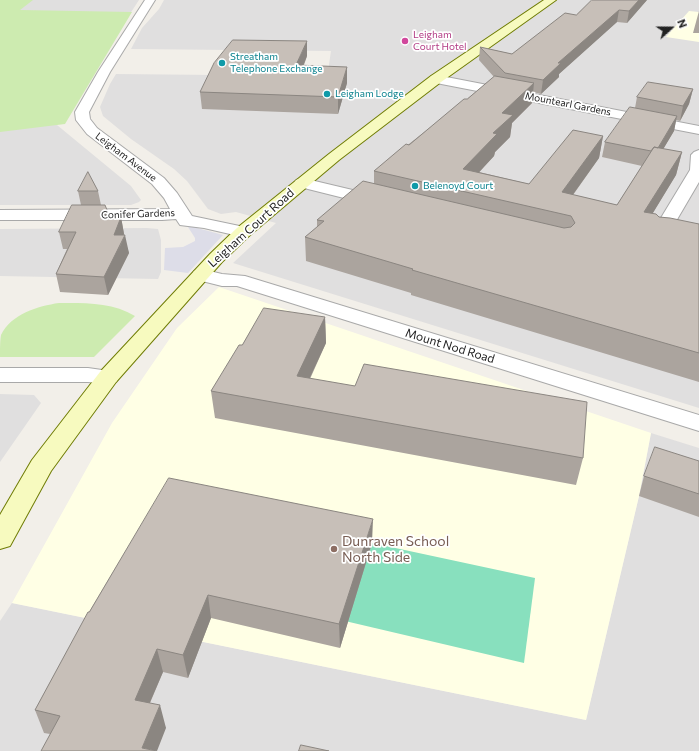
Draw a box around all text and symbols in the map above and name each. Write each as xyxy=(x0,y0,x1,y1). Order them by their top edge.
north arrow xyxy=(651,8,691,48)
text: N xyxy=(675,17,690,30)
place label: Leigham Court Hotel xyxy=(413,29,467,52)
marker: Leigham Court Hotel xyxy=(400,36,410,46)
place label: Streatham Telephone Exchange xyxy=(230,51,323,74)
marker: Streatham Telephone Exchange xyxy=(217,58,227,68)
place label: Leigham Lodge xyxy=(335,88,404,100)
marker: Leigham Lodge xyxy=(322,89,332,99)
street label: Mountearl Gardens xyxy=(524,90,612,118)
street label: Leigham Avenue xyxy=(93,130,159,184)
place label: Belenoyd Court xyxy=(423,180,493,192)
marker: Belenoyd Court xyxy=(410,181,420,191)
street label: Leigham Court Road xyxy=(205,186,297,270)
street label: Conifer Gardens xyxy=(101,207,175,221)
street label: Mount Nod Road xyxy=(403,326,497,366)
place label: Dunraven School North Side xyxy=(342,533,449,566)
marker: Dunraven School North Side xyxy=(329,544,339,554)

